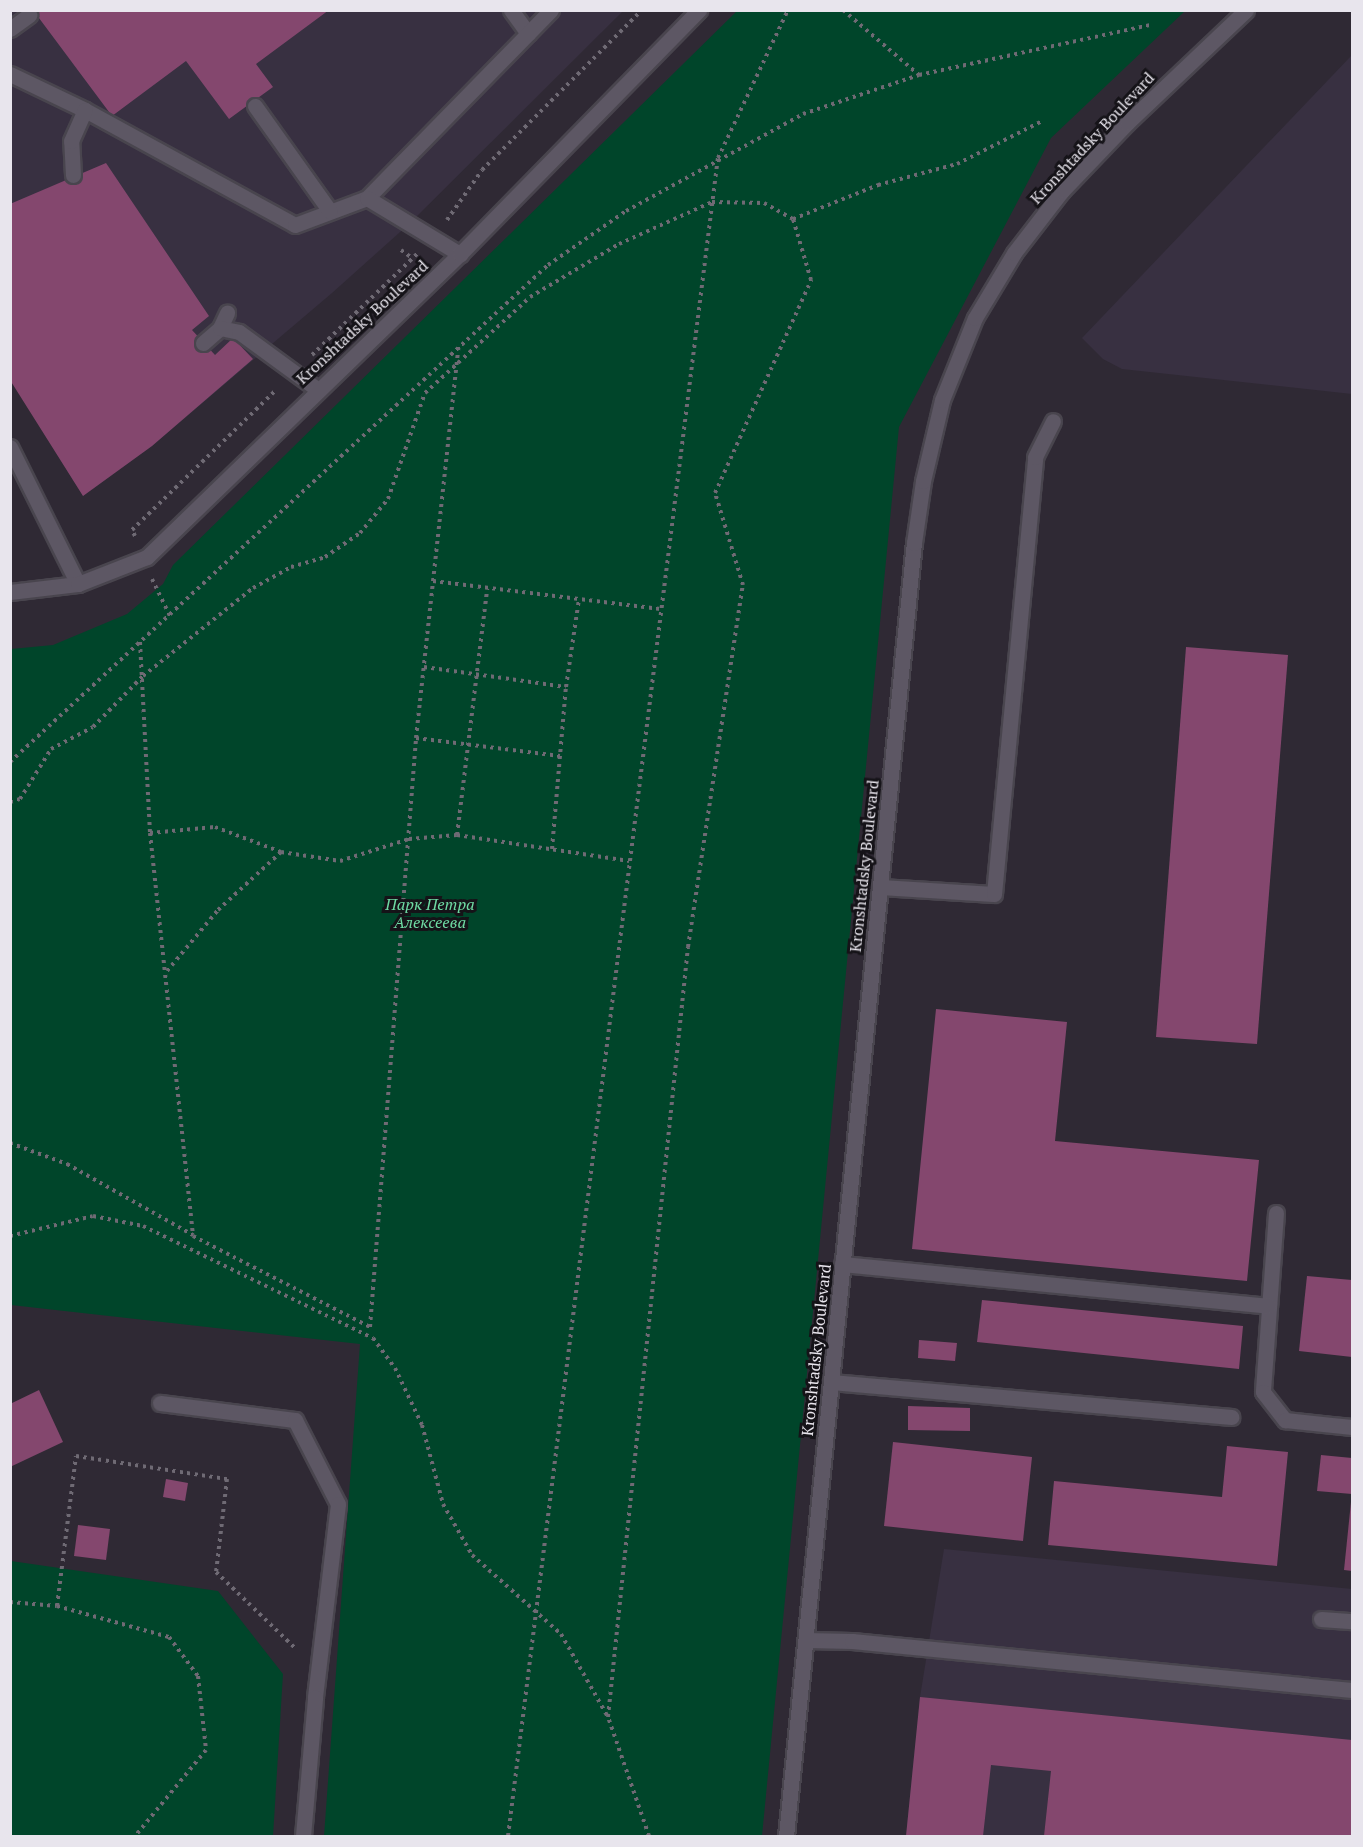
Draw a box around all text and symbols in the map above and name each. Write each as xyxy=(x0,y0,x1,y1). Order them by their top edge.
street label: Kronshtadsky Boulevard xyxy=(1026,68,1158,208)
street label: Kronshtadsky Boulevard xyxy=(292,256,432,388)
street label: Kronshtadsky Boulevard xyxy=(845,779,883,953)
park label: Парк Петра Алексеева xyxy=(385,894,475,932)
street label: Kronshtadsky Boulevard xyxy=(797,1263,835,1437)

